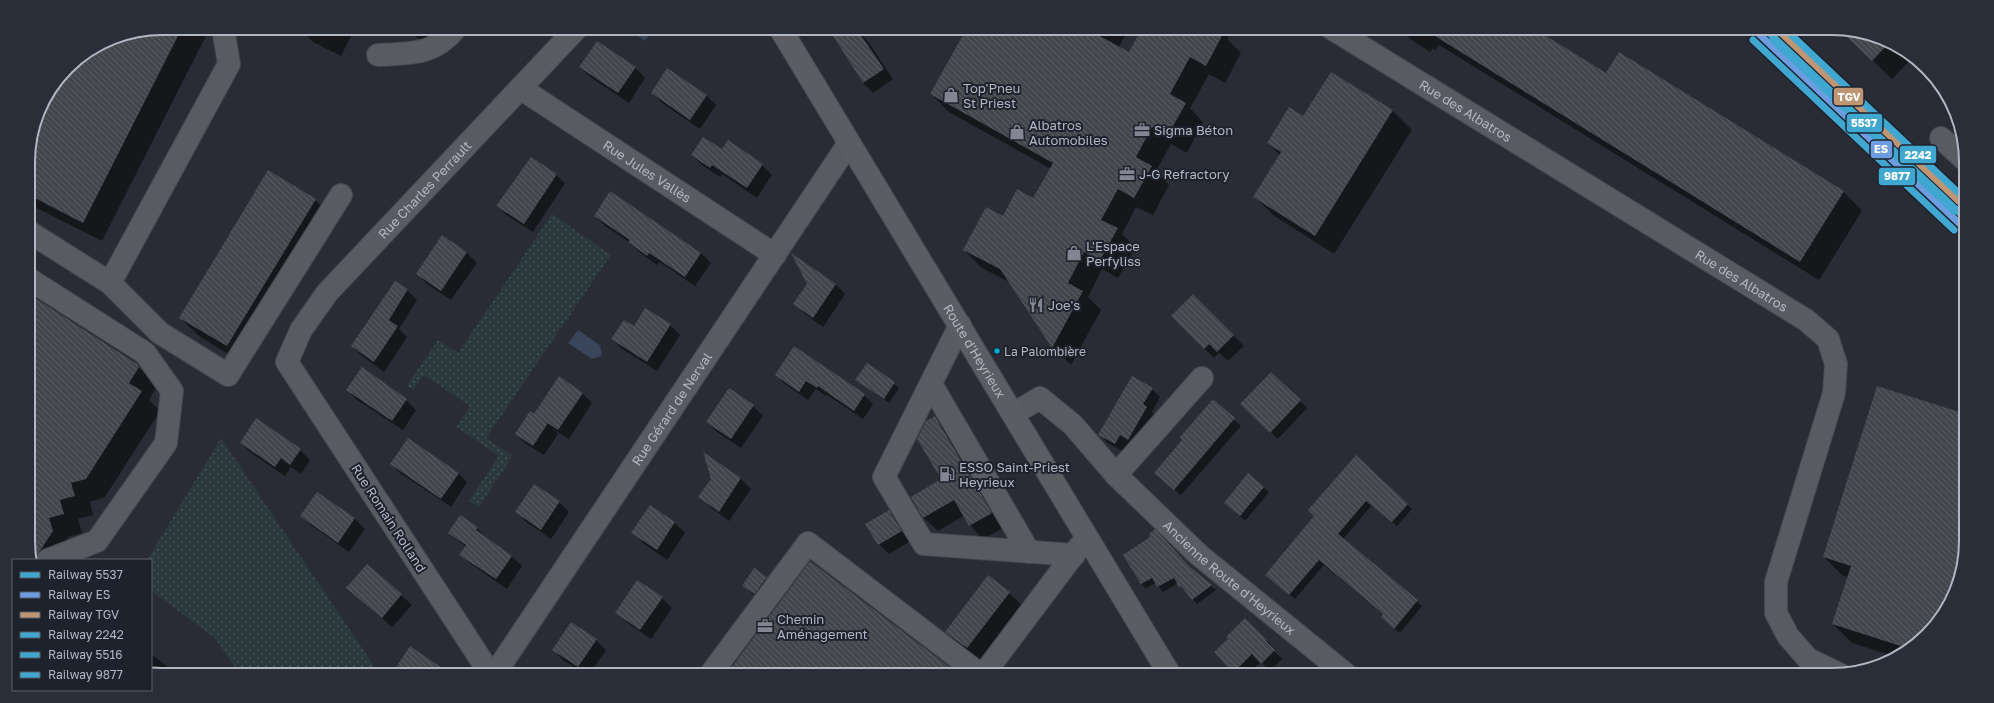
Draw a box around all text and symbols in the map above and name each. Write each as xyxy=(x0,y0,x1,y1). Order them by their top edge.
street label: Rue des Albatros xyxy=(1416,76,1515,145)
place label: Top'Pneu St Priest xyxy=(963,80,1020,111)
shop icon: Top'Pneu St Priest xyxy=(942,86,960,104)
line badge: TGV xyxy=(1833,87,1864,106)
text: TGV xyxy=(1838,90,1861,103)
line badge: 5537 xyxy=(1846,113,1883,133)
text: 5537 xyxy=(1851,116,1877,129)
place label: Albatros Automobiles xyxy=(1029,117,1108,148)
office icon: Sigma Béton xyxy=(1133,121,1151,139)
place label: Sigma Béton xyxy=(1154,122,1233,138)
shop icon: Albatros Automobiles xyxy=(1008,123,1026,141)
street label: Rue Charles Perrault xyxy=(375,137,475,242)
street label: Rue Jules Vallès xyxy=(600,137,694,206)
line badge: ES xyxy=(1870,140,1893,159)
text: ES xyxy=(1874,142,1888,155)
line badge: 2242 xyxy=(1899,145,1937,164)
text: 2242 xyxy=(1904,148,1932,161)
office icon: J-G Refractory xyxy=(1118,165,1136,183)
place label: J-G Refractory xyxy=(1139,166,1230,182)
line badge: 9877 xyxy=(1878,167,1916,186)
text: 9877 xyxy=(1884,169,1910,182)
place label: L'Espace Perfyliss xyxy=(1086,238,1141,269)
shop icon: L'Espace Perfyliss xyxy=(1065,244,1083,262)
street label: Rue des Albatros xyxy=(1692,246,1791,315)
restaurant icon: Joe's xyxy=(1027,296,1045,314)
place label: Joe's xyxy=(1048,297,1080,313)
street label: Route d'Heyrieux xyxy=(940,301,1009,401)
place label: La Palombière xyxy=(1004,344,1086,359)
marker: La Palombière xyxy=(992,346,1002,356)
street label: Rue Gérard de Nerval xyxy=(628,349,715,468)
place label: ESSO Saint-Priest Heyrieux xyxy=(959,459,1070,490)
street label: Rue Romain Rolland xyxy=(348,461,430,575)
fuel station icon: ESSO Saint-Priest Heyrieux xyxy=(938,465,956,483)
street label: Ancienne Route d'Heyrieux xyxy=(1160,517,1299,638)
legend xyxy=(12,559,152,691)
text: Railway 5537 xyxy=(48,567,123,582)
text: Railway ES xyxy=(48,587,111,602)
text: Railway TGV xyxy=(48,607,119,622)
place label: Chemin Aménagement xyxy=(777,611,868,642)
office icon: Chemin Aménagement xyxy=(756,617,774,635)
text: Railway 2242 xyxy=(48,627,124,642)
text: Railway 5516 xyxy=(48,647,123,662)
text: Railway 9877 xyxy=(48,667,123,682)

